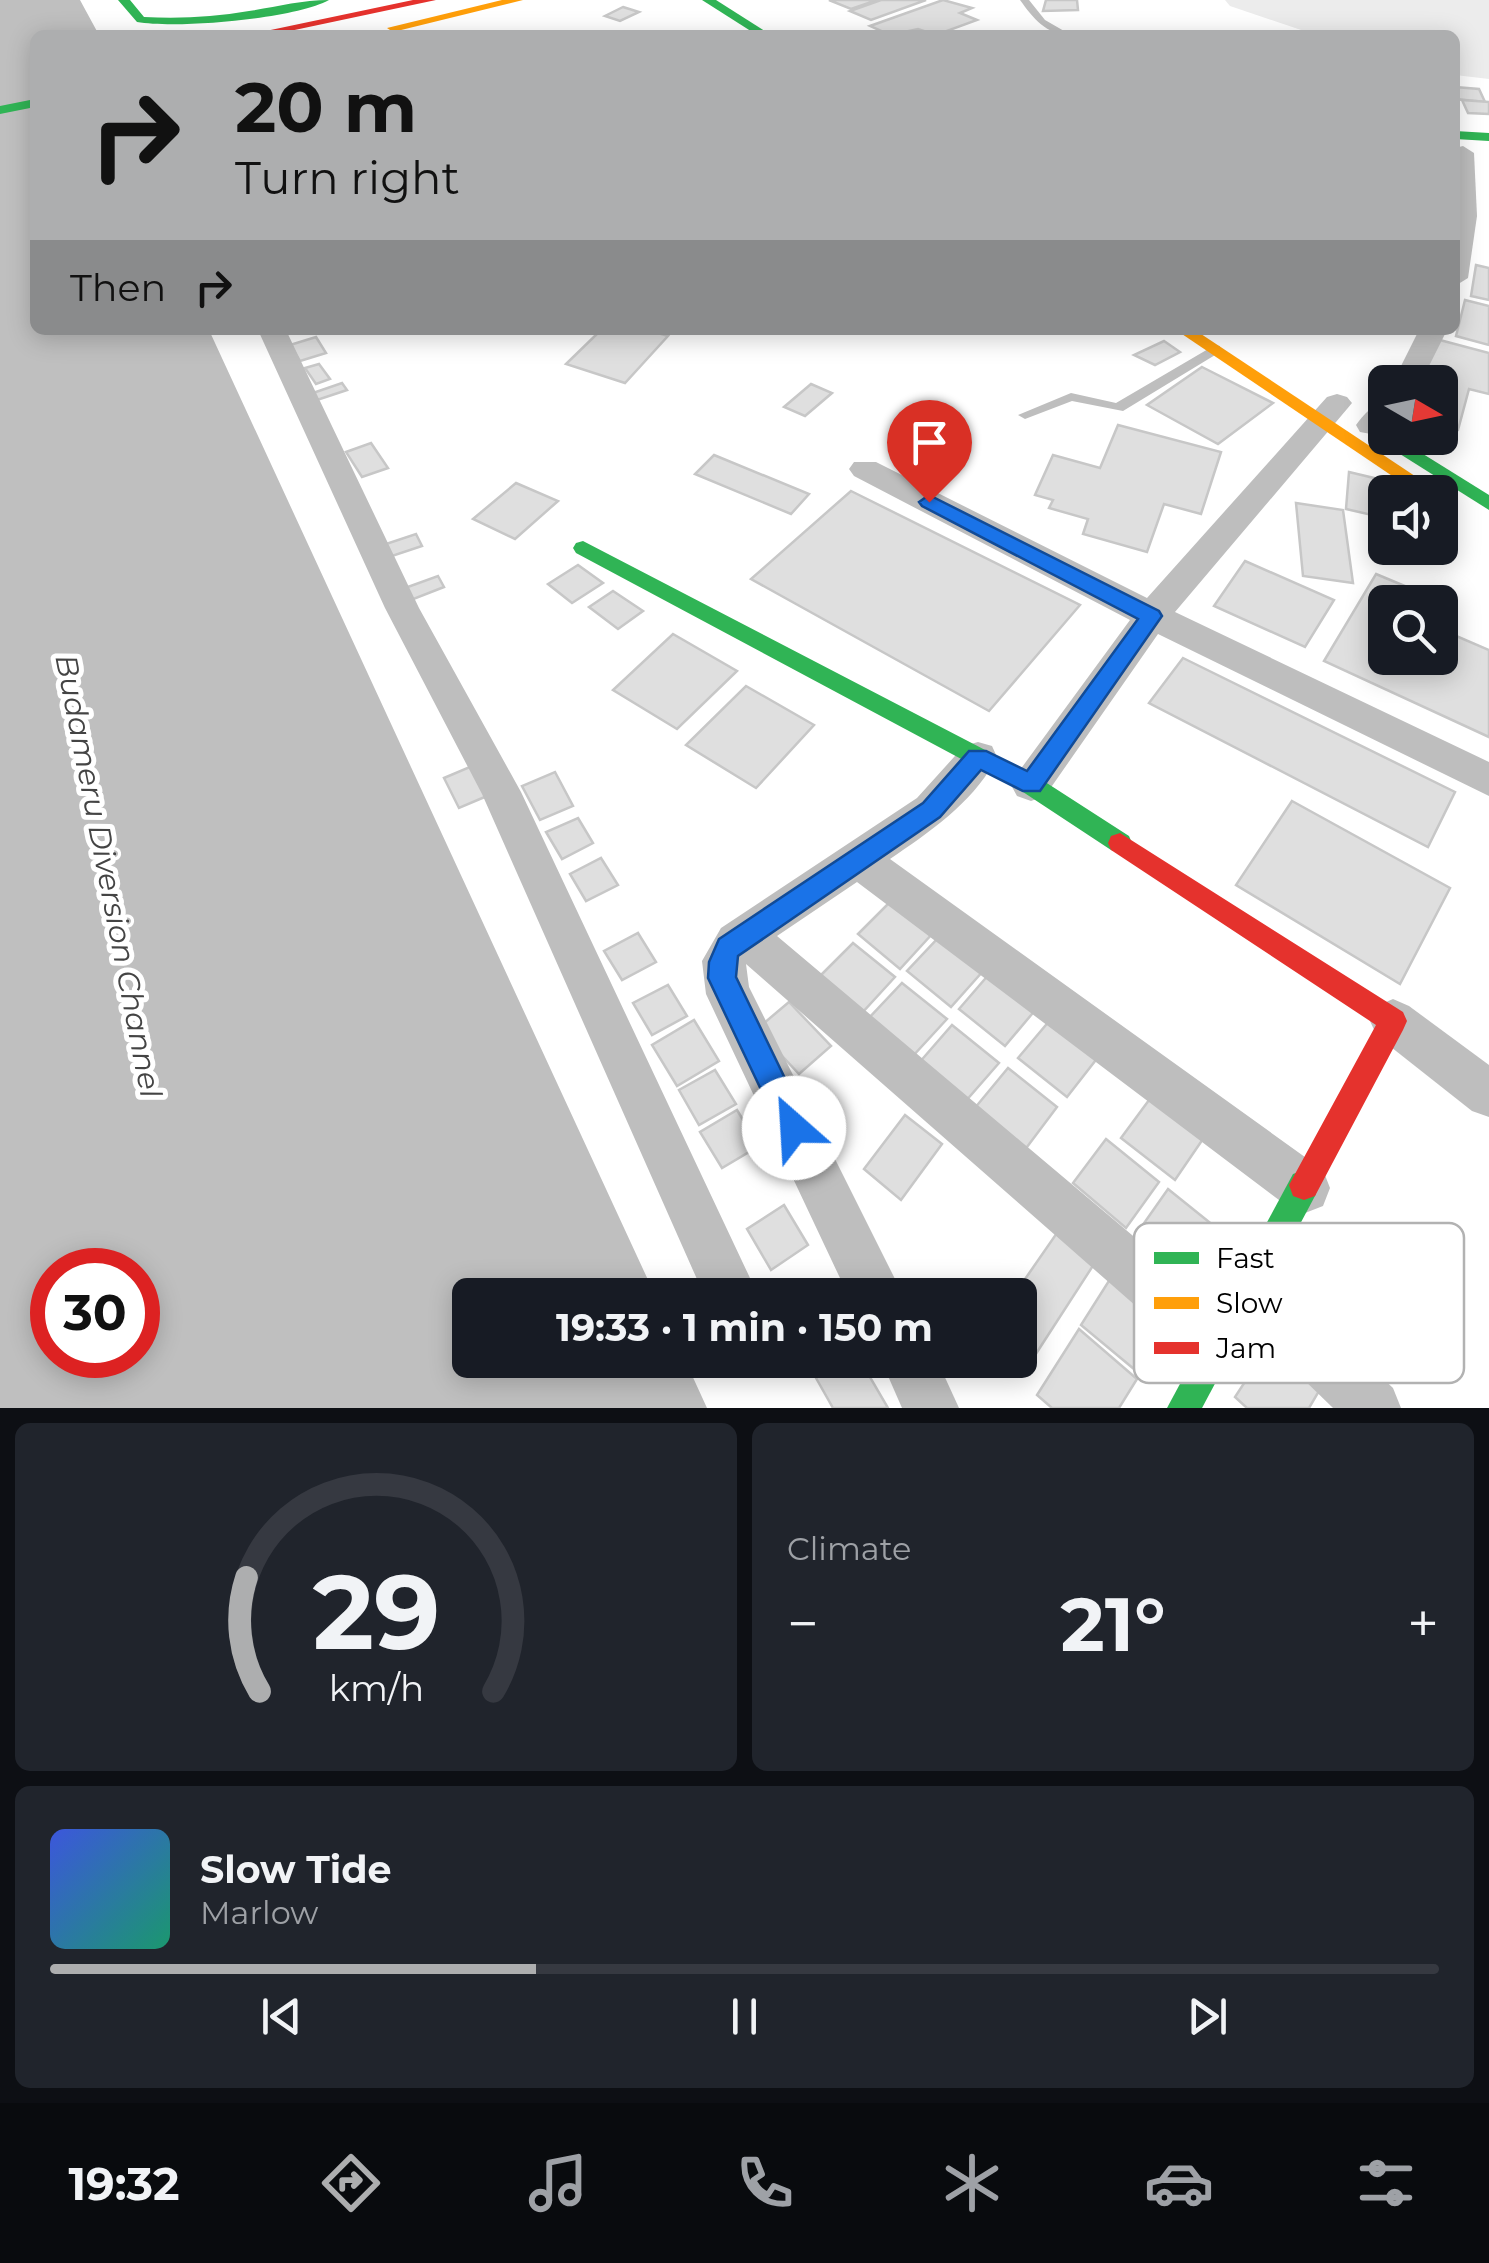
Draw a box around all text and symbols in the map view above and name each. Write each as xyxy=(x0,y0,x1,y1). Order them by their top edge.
text: 20 m xyxy=(235,64,417,150)
icon: right xyxy=(70,70,200,200)
text: Turn right xyxy=(235,150,460,205)
icon: right xyxy=(186,260,241,315)
text: Then xyxy=(70,264,166,311)
north arrow xyxy=(1368,365,1458,455)
map controls xyxy=(1368,365,1458,675)
pin xyxy=(887,400,972,503)
icon: arrive xyxy=(902,415,957,470)
button: sound xyxy=(1368,475,1458,565)
button: search xyxy=(1368,585,1458,675)
water label: Budameru Diversion Channel xyxy=(47,651,170,1101)
position arrow xyxy=(742,1076,846,1180)
legend xyxy=(1134,1223,1464,1383)
text: Fast xyxy=(1216,1241,1275,1275)
speed limit sign: 30 xyxy=(30,1248,160,1378)
text: Slow xyxy=(1216,1286,1283,1320)
text: 19:33 · 1 min · 150 m xyxy=(556,1304,933,1351)
text: Jam xyxy=(1215,1331,1276,1365)
text: Climate xyxy=(787,1529,911,1568)
text: 29 xyxy=(312,1548,440,1675)
text: 21° xyxy=(1060,1578,1166,1670)
text: − xyxy=(787,1590,819,1657)
text: + xyxy=(1407,1590,1439,1657)
text: km/h xyxy=(328,1666,424,1710)
text: Slow Tide xyxy=(200,1846,392,1893)
text: Marlow xyxy=(200,1893,318,1932)
icon: previous xyxy=(254,1989,309,2044)
icon: pause xyxy=(717,1989,772,2044)
icon: next xyxy=(1180,1989,1235,2044)
icon: directions xyxy=(316,2148,386,2218)
icon: music xyxy=(523,2148,593,2218)
icon: phone xyxy=(730,2148,800,2218)
icon: climate xyxy=(937,2148,1007,2218)
icon: car xyxy=(1144,2148,1214,2218)
icon: filters xyxy=(1351,2148,1421,2218)
text: 19:32 xyxy=(68,2156,179,2211)

